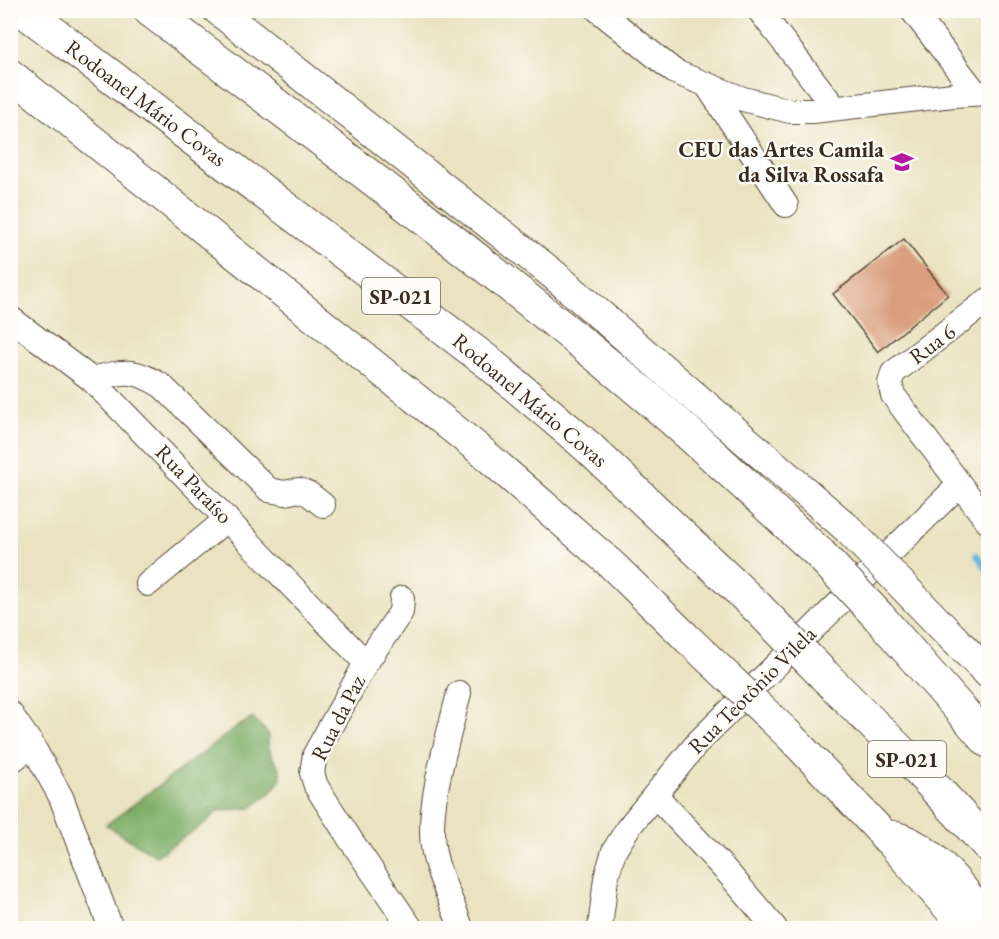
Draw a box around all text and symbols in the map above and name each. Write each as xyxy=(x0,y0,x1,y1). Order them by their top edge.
street label: Rodoanel Mário Covas xyxy=(60,33,232,173)
place label: CEU das Artes Camila da Silva Rossafa xyxy=(679,135,884,189)
school or university icon: CEU das Artes Camila da Silva Rossafa xyxy=(889,149,915,175)
road number: SP-021 xyxy=(362,278,440,314)
street label: Rua 6 xyxy=(903,317,961,371)
street label: Rodoanel Mário Covas xyxy=(446,326,614,474)
street label: Rua Paraíso xyxy=(149,438,239,530)
street label: Rua Teotônio Vilela xyxy=(682,620,822,760)
street label: Rua da Paz xyxy=(304,670,372,766)
road number: SP-021 xyxy=(868,741,946,777)

